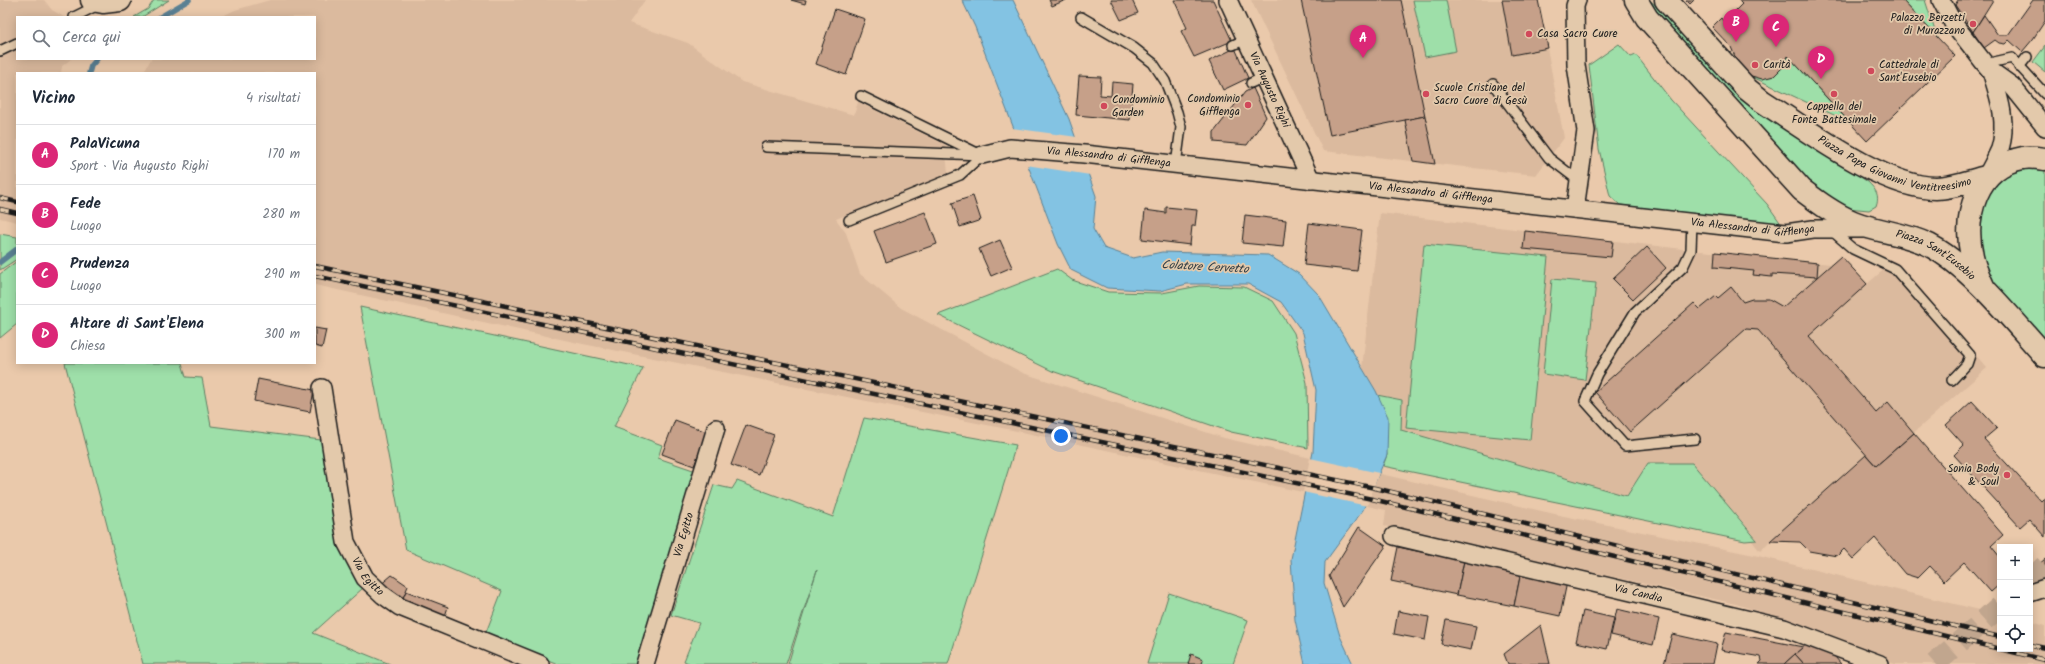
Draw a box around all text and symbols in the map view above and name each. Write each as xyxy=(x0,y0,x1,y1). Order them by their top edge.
pin: B xyxy=(1723,9,1749,42)
place label: Palazzo Berzetti di Murazzano xyxy=(1890,9,1965,40)
pin: C xyxy=(1763,14,1789,47)
search box xyxy=(16,16,316,60)
marker: Palazzo Berzetti di Murazzano xyxy=(1968,19,1978,29)
pin: A xyxy=(1350,25,1376,58)
place label: Casa Sacro Cuore xyxy=(1537,25,1617,43)
text: Cerca qui xyxy=(62,26,120,50)
icon: search xyxy=(30,27,52,49)
marker: Casa Sacro Cuore xyxy=(1524,29,1534,39)
pin: D xyxy=(1808,46,1834,79)
street label: Via Augusto Righi xyxy=(1244,49,1295,131)
place label: Carità xyxy=(1763,56,1790,74)
place label: Cattedrale di Sant'Eusebio xyxy=(1879,56,1939,87)
marker: Carità xyxy=(1750,60,1760,70)
marker: Cattedrale di Sant'Eusebio xyxy=(1866,66,1876,76)
place label: Scuole Cristiane del Sacro Cuore di Gesù xyxy=(1434,79,1528,110)
text: Vicino xyxy=(32,85,75,112)
text: 4 risultati xyxy=(246,88,300,109)
marker: Scuole Cristiane del Sacro Cuore di Gesù xyxy=(1421,89,1431,99)
marker: Cappella del Fonte Battesimale xyxy=(1829,89,1839,99)
place label: Condominio Gifflenga xyxy=(1187,90,1240,121)
place label: Condominio Garden xyxy=(1112,91,1165,122)
place label: Cappella del Fonte Battesimale xyxy=(1792,98,1876,129)
marker: Condominio Gifflenga xyxy=(1243,100,1253,110)
marker: Condominio Garden xyxy=(1099,101,1109,111)
street label: Piazza Papa Giovanni Ventitreesimo xyxy=(1814,131,1974,197)
text: PalaVicuna xyxy=(70,132,140,156)
street label: Via Alessandro di Gifflenga xyxy=(1046,142,1172,173)
text: A xyxy=(41,144,49,165)
text: 170 m xyxy=(268,144,300,165)
text: Sport · Via Augusto Righi xyxy=(70,156,208,177)
street label: Via Alessandro di Gifflenga xyxy=(1368,177,1494,209)
text: Fede xyxy=(70,192,101,216)
text: B xyxy=(41,204,49,225)
text: 280 m xyxy=(263,204,300,225)
street label: Via Alessandro di Gifflenga xyxy=(1690,213,1816,242)
text: Luogo xyxy=(70,216,101,237)
street label: Piazza Sant'Eusebio xyxy=(1894,225,1980,285)
text: Prudenza xyxy=(70,252,130,276)
water label: Colatore Cervetto xyxy=(1161,255,1251,279)
text: C xyxy=(41,264,49,285)
text: 290 m xyxy=(264,264,300,285)
text: Luogo xyxy=(70,276,101,297)
text: Altare di Sant'Elena xyxy=(70,312,204,336)
text: D xyxy=(41,324,49,345)
text: 300 m xyxy=(264,324,300,345)
text: Chiesa xyxy=(70,336,105,357)
your location xyxy=(1051,426,1071,446)
place label: Sonia Body & Soul xyxy=(1947,460,2000,491)
marker: Sonia Body & Soul xyxy=(2002,470,2012,480)
street label: Via Egitto xyxy=(669,510,699,559)
map controls xyxy=(1997,544,2033,652)
button: + xyxy=(1997,544,2033,580)
street label: Via Egitto xyxy=(347,554,388,601)
street label: Via Candia xyxy=(1612,579,1664,608)
button: − xyxy=(1997,580,2033,616)
button: locate xyxy=(1997,616,2033,652)

